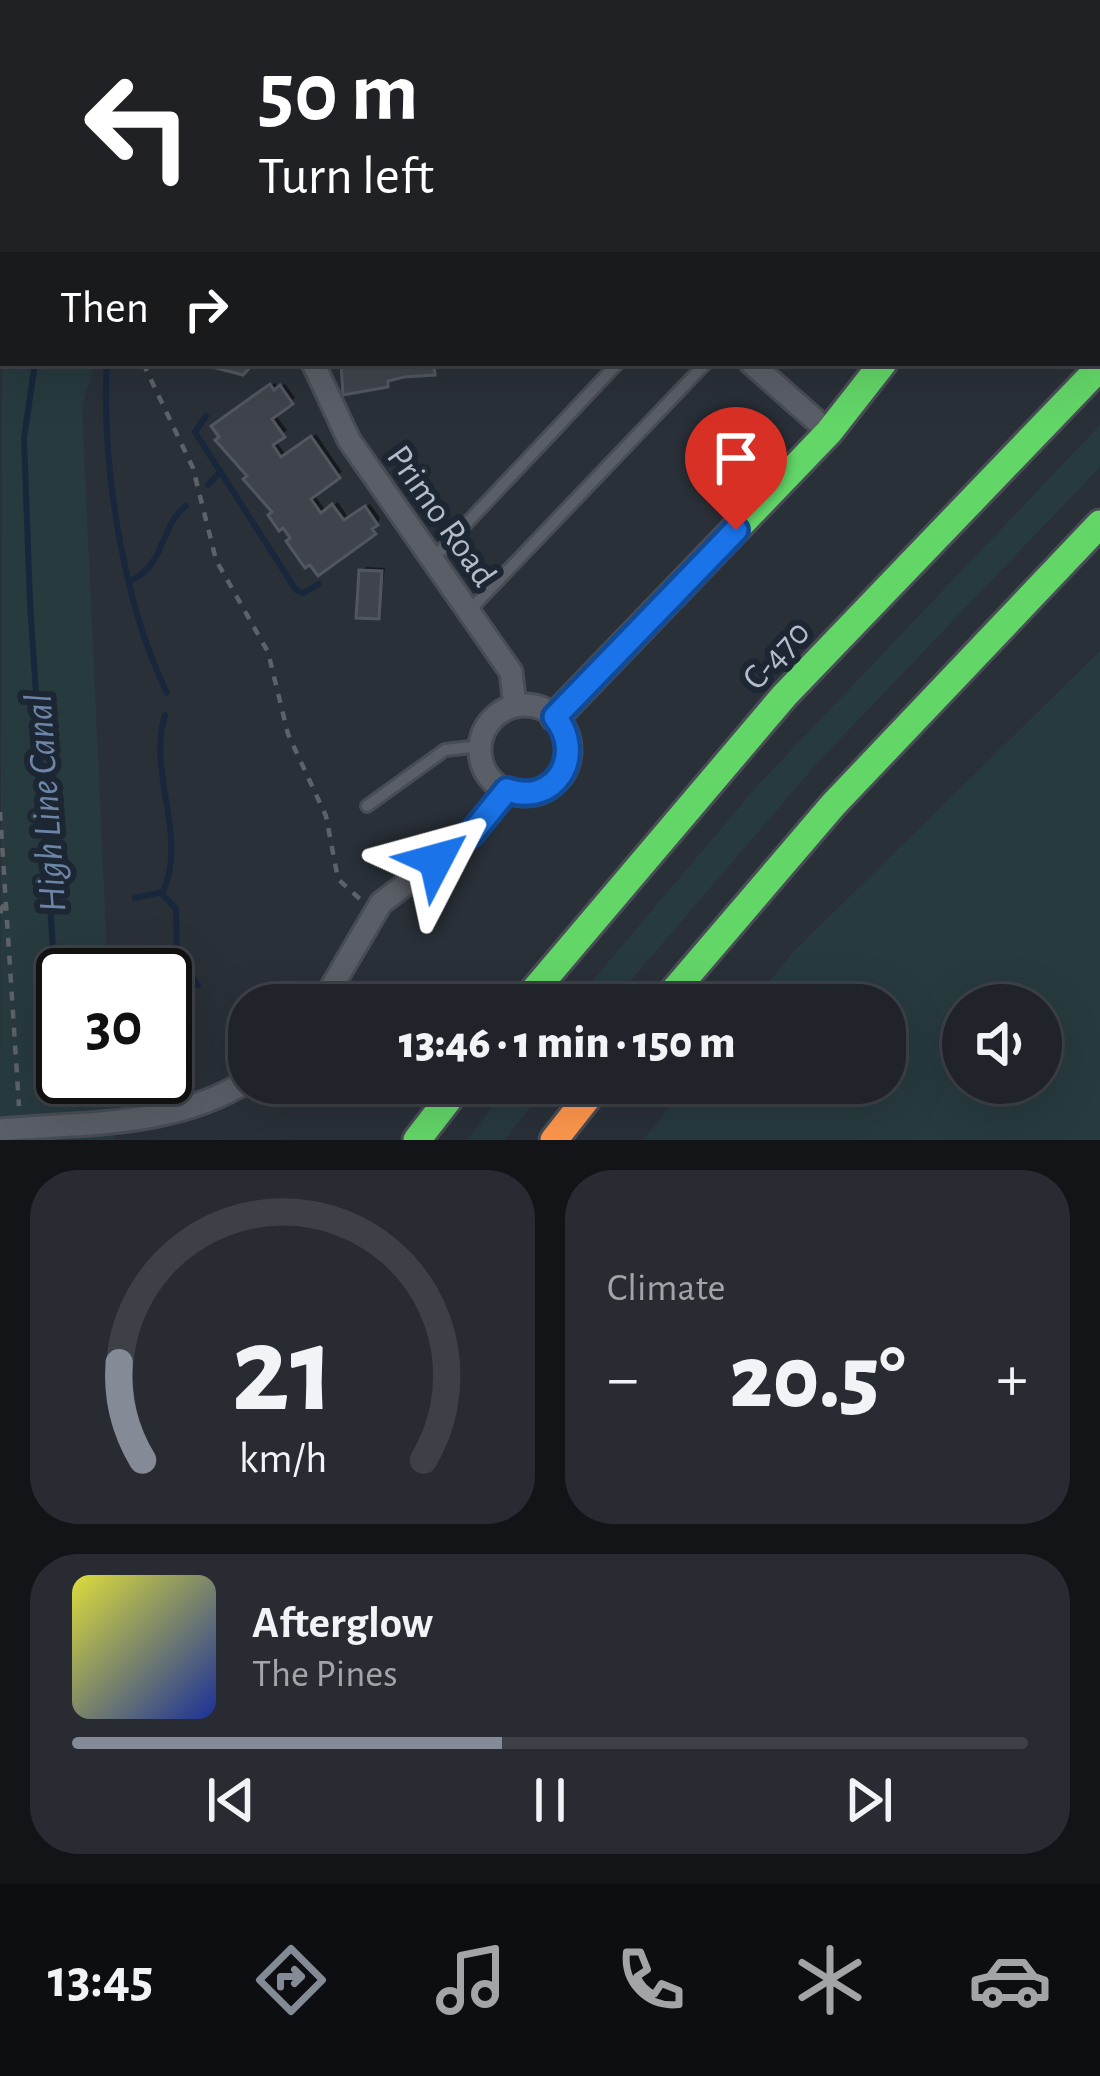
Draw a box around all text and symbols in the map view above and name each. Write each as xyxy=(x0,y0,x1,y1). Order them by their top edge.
icon: left xyxy=(60,48,216,204)
text: 50 m xyxy=(258,52,419,136)
text: Turn left xyxy=(258,150,434,204)
icon: right xyxy=(173,276,239,342)
text: Then xyxy=(60,286,149,331)
pin xyxy=(685,407,787,530)
icon: arrive xyxy=(703,425,769,491)
street label: Primo Road xyxy=(380,439,503,593)
street label: C-470 xyxy=(736,614,817,697)
water label: High Line Canal xyxy=(19,692,74,913)
position arrow xyxy=(373,797,499,923)
speed limit sign: 30 xyxy=(36,948,192,1104)
map controls xyxy=(942,984,1062,1104)
button: sound xyxy=(942,984,1062,1104)
text: 13:46 · 1 min · 150 m xyxy=(399,1021,735,1066)
text: Climate xyxy=(607,1269,725,1308)
text: 21 xyxy=(231,1309,334,1434)
text: 20.5° xyxy=(730,1334,905,1424)
text: − xyxy=(607,1346,639,1412)
text: + xyxy=(996,1346,1028,1412)
text: km/h xyxy=(238,1438,327,1481)
text: Afterglow xyxy=(252,1601,433,1646)
text: The Pines xyxy=(252,1655,398,1694)
icon: previous xyxy=(198,1767,264,1833)
icon: pause xyxy=(517,1767,583,1833)
icon: next xyxy=(836,1767,902,1833)
icon: directions xyxy=(249,1938,333,2022)
icon: music xyxy=(429,1938,513,2022)
icon: phone xyxy=(609,1938,693,2022)
icon: climate xyxy=(788,1938,872,2022)
icon: car xyxy=(968,1938,1052,2022)
text: 13:45 xyxy=(48,1953,153,2007)

